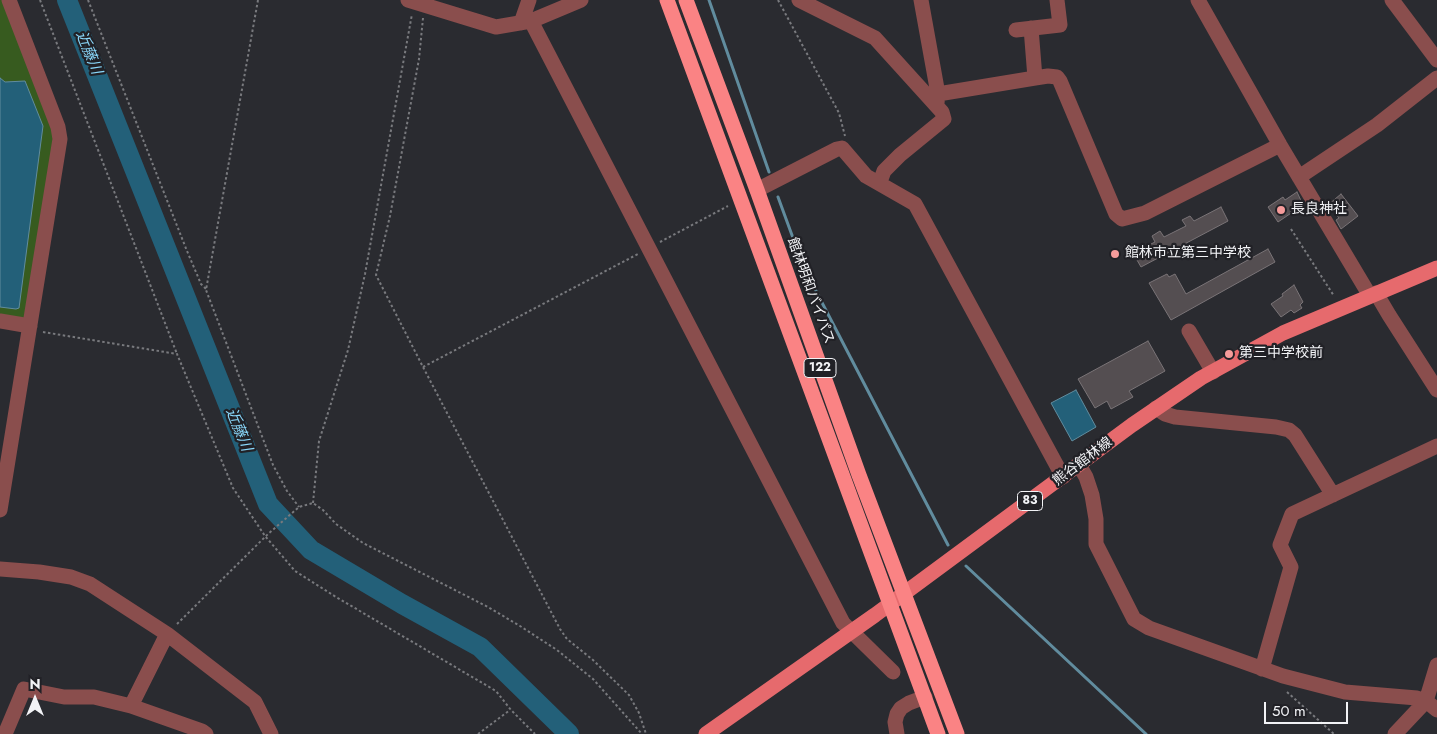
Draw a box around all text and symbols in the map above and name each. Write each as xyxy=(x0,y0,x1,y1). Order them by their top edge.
water label: 近藤川 xyxy=(71,29,105,77)
place label: 長良神社 xyxy=(1291,202,1347,218)
marker: 長良神社 xyxy=(1275,204,1287,216)
street label: 館林明和バイパス xyxy=(783,236,837,346)
place label: 館林市立第三中学校 xyxy=(1125,246,1251,262)
marker: 館林市立第三中学校 xyxy=(1109,248,1121,260)
place label: 第三中学校前 xyxy=(1239,346,1323,362)
marker: 第三中学校前 xyxy=(1223,348,1235,360)
road number: 122 xyxy=(804,358,836,378)
water label: 近藤川 xyxy=(221,406,255,454)
street label: 熊谷館林線 xyxy=(1050,434,1116,490)
road number: 83 xyxy=(1018,492,1042,511)
north arrow xyxy=(10,674,60,724)
text: N xyxy=(29,674,41,694)
scale bar xyxy=(1267,692,1351,724)
text: 50 m xyxy=(1272,700,1306,722)

